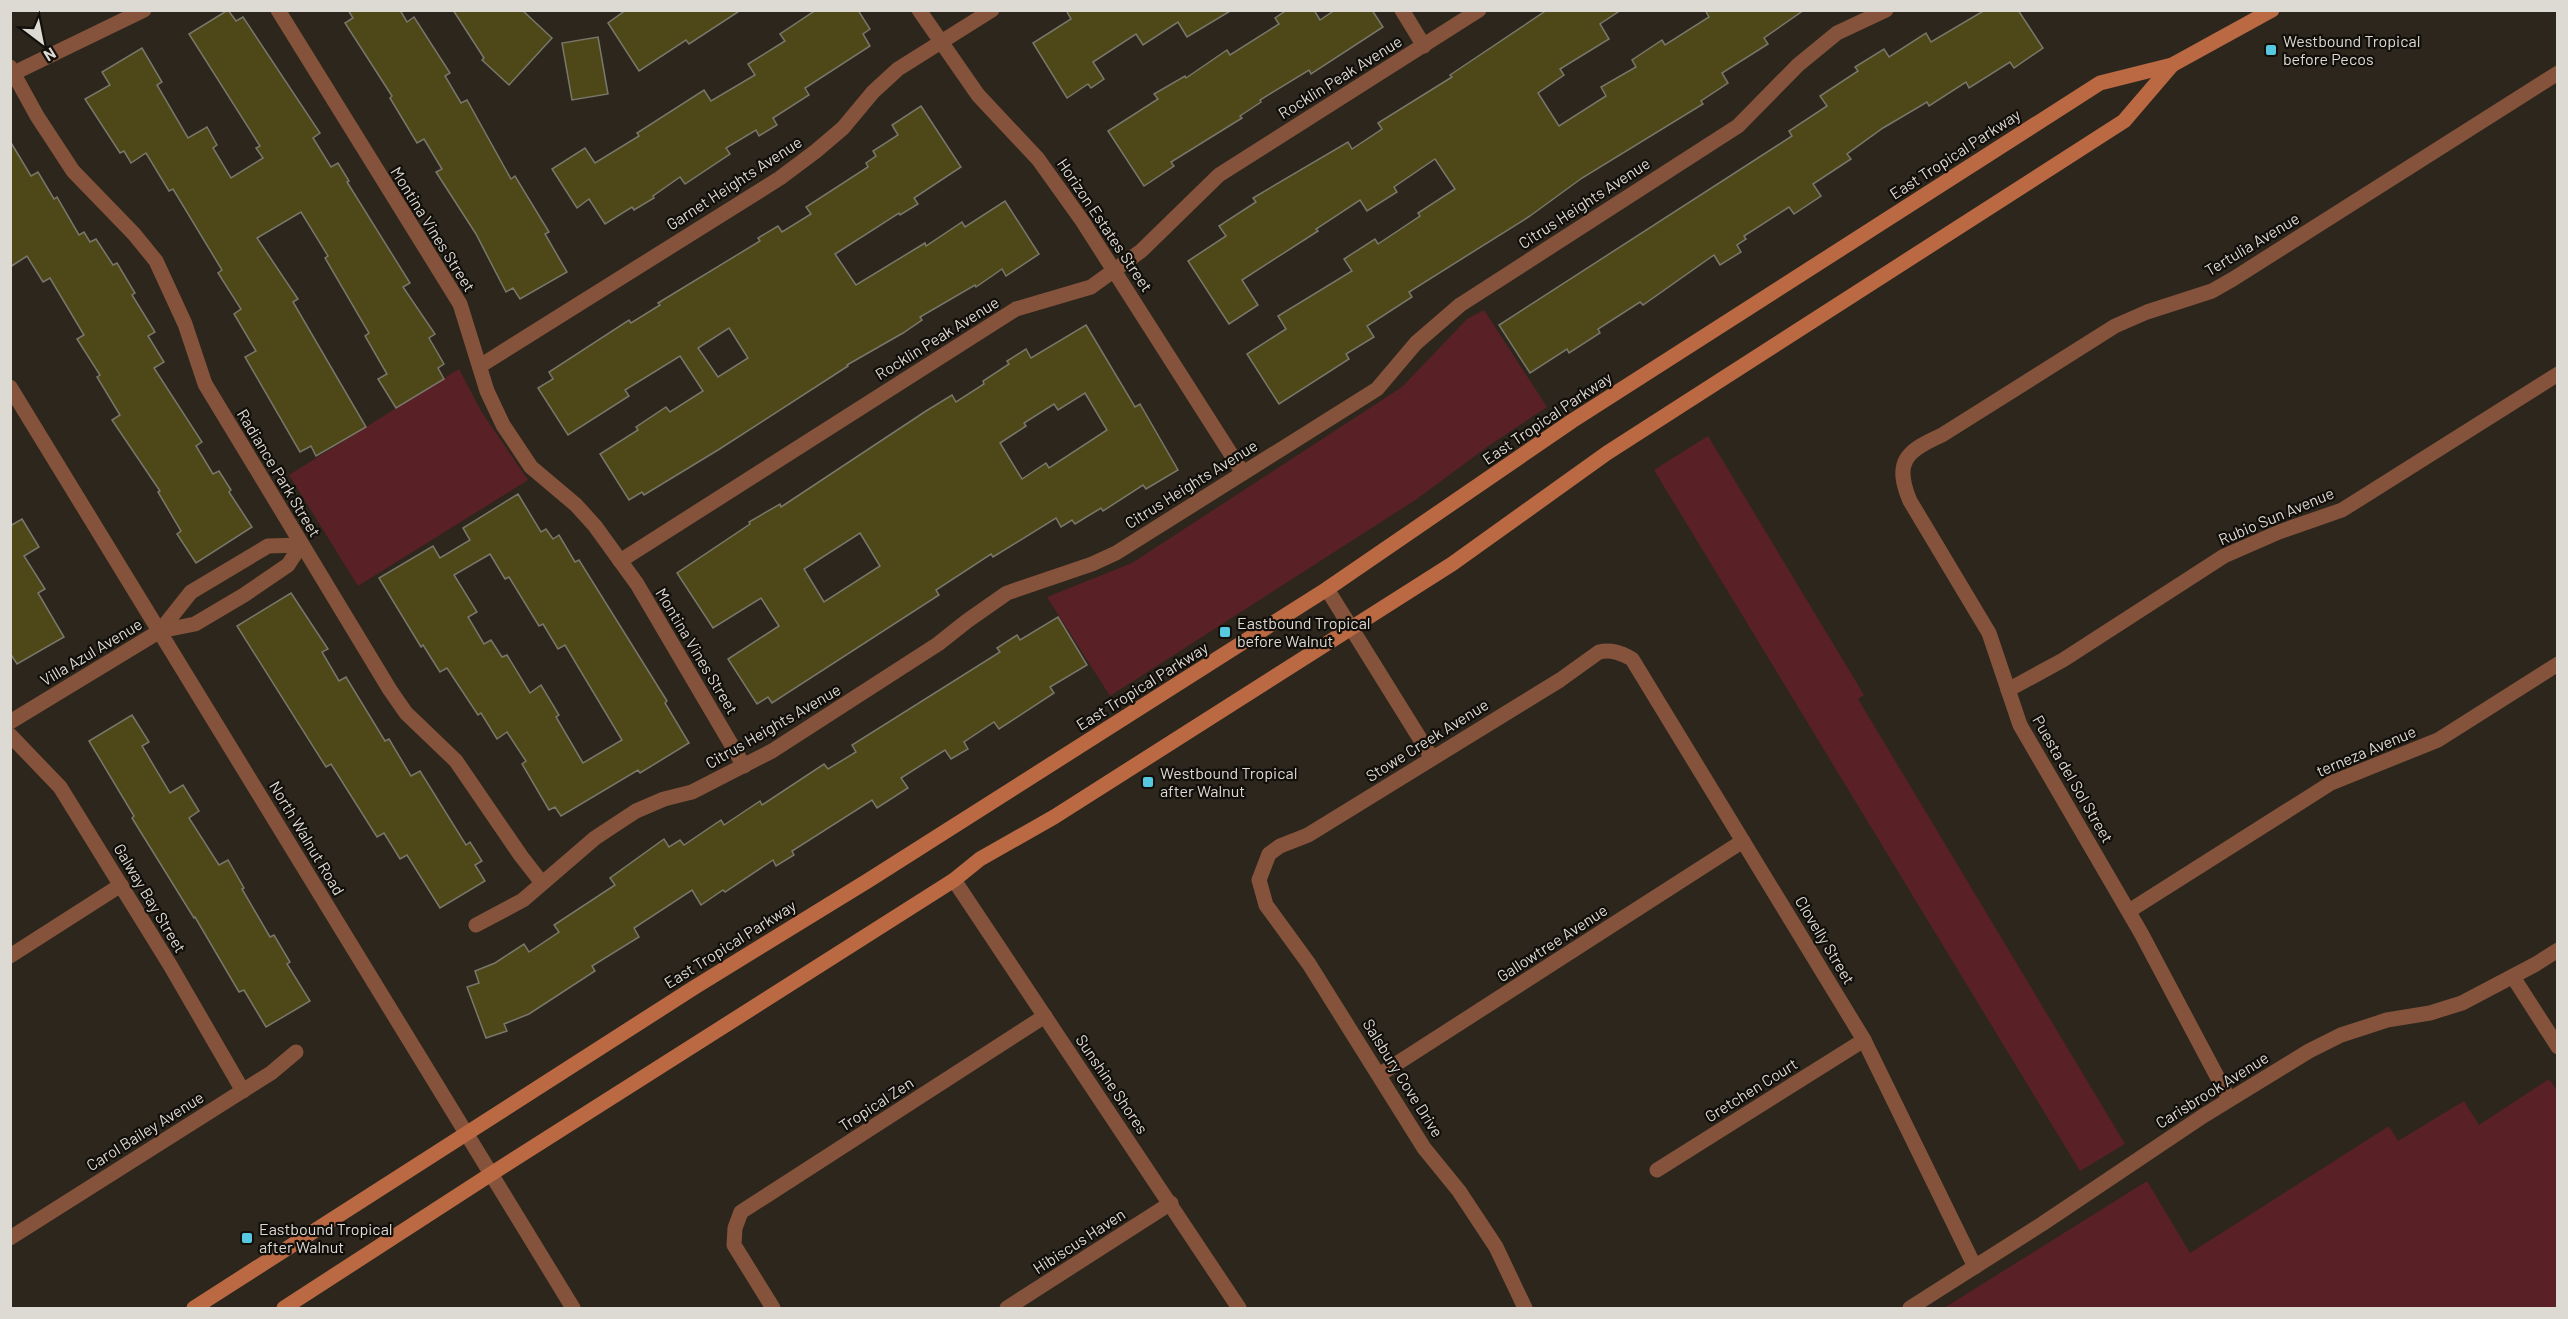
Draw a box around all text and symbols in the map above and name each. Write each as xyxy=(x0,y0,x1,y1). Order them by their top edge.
north arrow xyxy=(12,12,72,72)
street label: Rocklin Peak Avenue xyxy=(1274,31,1405,122)
place label: Westbound Tropical before Pecos xyxy=(2283,31,2420,68)
marker: Westbound Tropical before Pecos xyxy=(2264,43,2278,57)
text: N xyxy=(41,44,60,66)
street label: East Tropical Parkway xyxy=(1886,104,2024,203)
street label: Garnet Heights Avenue xyxy=(663,132,805,233)
street label: Citrus Heights Avenue xyxy=(1515,153,1653,252)
street label: Horizon Estates Street xyxy=(1054,154,1157,295)
street label: Montina Vines Street xyxy=(387,163,480,295)
street label: Tertulia Avenue xyxy=(2201,208,2302,279)
street label: Rocklin Peak Avenue xyxy=(871,292,1002,383)
street label: East Tropical Parkway xyxy=(1478,367,1615,468)
street label: Radiance Park Street xyxy=(234,405,325,540)
street label: Citrus Heights Avenue xyxy=(1121,435,1261,532)
street label: Rubio Sun Avenue xyxy=(2215,483,2336,548)
street label: Montina Vines Street xyxy=(652,584,743,717)
place label: Eastbound Tropical before Walnut xyxy=(1237,613,1371,650)
street label: Villa Azul Avenue xyxy=(36,614,145,689)
marker: Eastbound Tropical before Walnut xyxy=(1218,625,1232,639)
street label: East Tropical Parkway xyxy=(1072,637,1212,734)
street label: Citrus Heights Avenue xyxy=(702,679,844,772)
street label: Stowe Creek Avenue xyxy=(1362,694,1492,785)
street label: Puesta del Sol Street xyxy=(2029,712,2118,846)
street label: terneza Avenue xyxy=(2313,721,2418,780)
place label: Westbound Tropical after Walnut xyxy=(1160,763,1297,800)
marker: Westbound Tropical after Walnut xyxy=(1141,775,1155,789)
street label: North Walnut Road xyxy=(266,777,349,898)
street label: Galway Bay Street xyxy=(110,840,190,956)
street label: Clovelly Street xyxy=(1792,892,1859,987)
street label: East Tropical Parkway xyxy=(660,895,800,992)
street label: Gallowtree Avenue xyxy=(1493,900,1611,985)
street label: Salsbury Cove Drive xyxy=(1359,1015,1447,1140)
street label: Sunshine Shores xyxy=(1072,1030,1153,1137)
street label: Carisbrook Avenue xyxy=(2152,1047,2272,1132)
street label: Gretchen Court xyxy=(1701,1054,1801,1126)
street label: Tropical Zen xyxy=(835,1072,917,1135)
street label: Carol Bailey Avenue xyxy=(83,1087,207,1174)
street label: Hibiscus Haven xyxy=(1029,1204,1128,1277)
place label: Eastbound Tropical after Walnut xyxy=(259,1219,393,1256)
marker: Eastbound Tropical after Walnut xyxy=(240,1231,254,1245)

